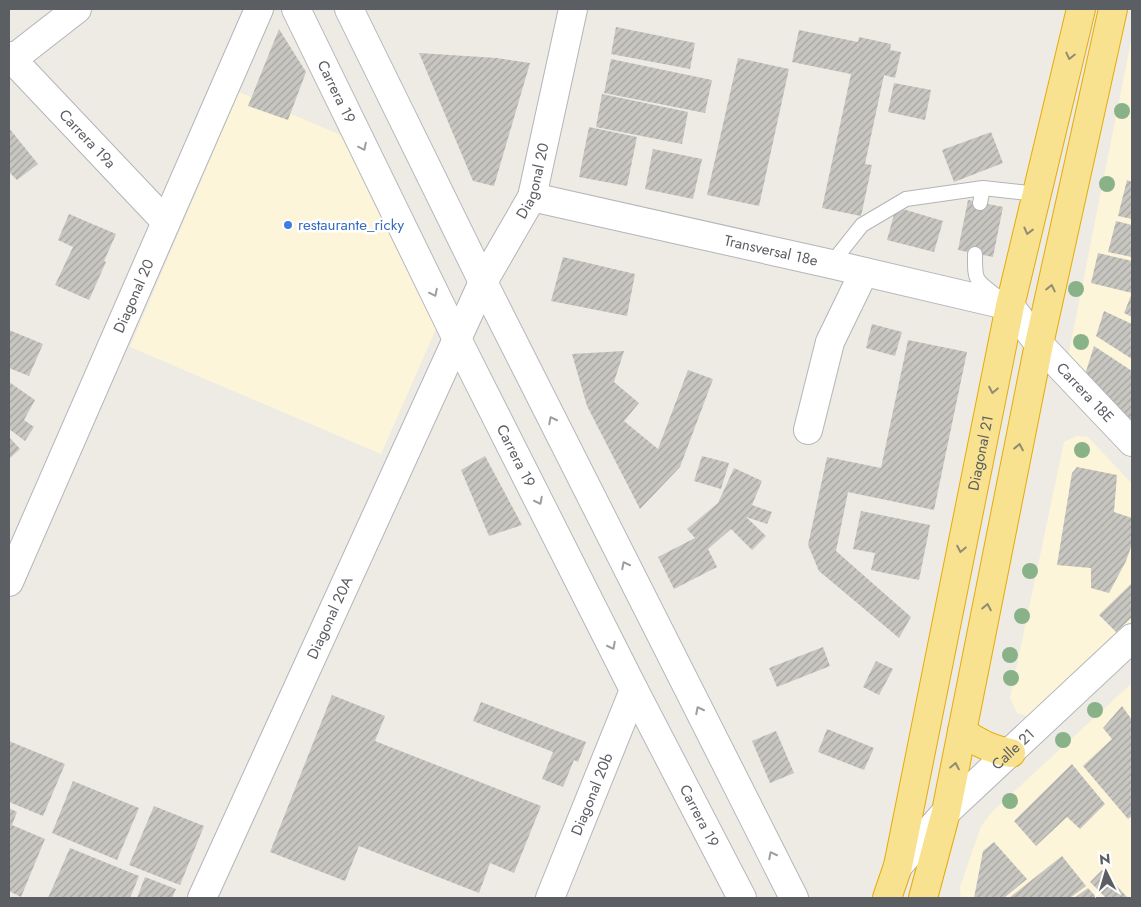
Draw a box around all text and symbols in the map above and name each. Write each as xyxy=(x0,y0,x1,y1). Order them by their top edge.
one-way arrow xyxy=(1065,52,1076,61)
street label: Carrera 19 xyxy=(312,56,361,127)
street label: Carrera 19a xyxy=(54,104,121,173)
street label: Diagonal 20 xyxy=(511,141,555,223)
one-way arrow xyxy=(357,142,367,151)
place label: restaurante_ricky xyxy=(298,214,404,236)
marker: restaurante_ricky xyxy=(282,219,294,231)
one-way arrow xyxy=(1023,227,1034,236)
street label: Transversal 18e xyxy=(722,229,820,272)
street label: Diagonal 20 xyxy=(108,256,160,337)
one-way arrow xyxy=(1046,284,1056,292)
one-way arrow xyxy=(428,288,439,297)
street label: Carrera 18E xyxy=(1051,358,1119,427)
one-way arrow xyxy=(988,386,999,394)
street label: Diagonal 21 xyxy=(962,413,999,493)
one-way arrow xyxy=(548,416,558,425)
street label: Carrera 19 xyxy=(491,421,541,491)
one-way arrow xyxy=(1013,443,1023,452)
one-way arrow xyxy=(533,496,543,505)
one-way arrow xyxy=(956,545,967,554)
one-way arrow xyxy=(621,561,631,570)
street label: Diagonal 20A xyxy=(301,573,358,663)
one-way arrow xyxy=(981,602,992,611)
one-way arrow xyxy=(606,641,616,650)
one-way arrow xyxy=(694,706,705,715)
street label: Calle 21 xyxy=(987,724,1039,775)
street label: Diagonal 20b xyxy=(565,749,619,839)
one-way arrow xyxy=(950,761,960,770)
street label: Carrera 19 xyxy=(674,781,725,851)
north arrow xyxy=(1081,847,1131,897)
text: N xyxy=(1098,849,1111,869)
one-way arrow xyxy=(768,851,778,860)

